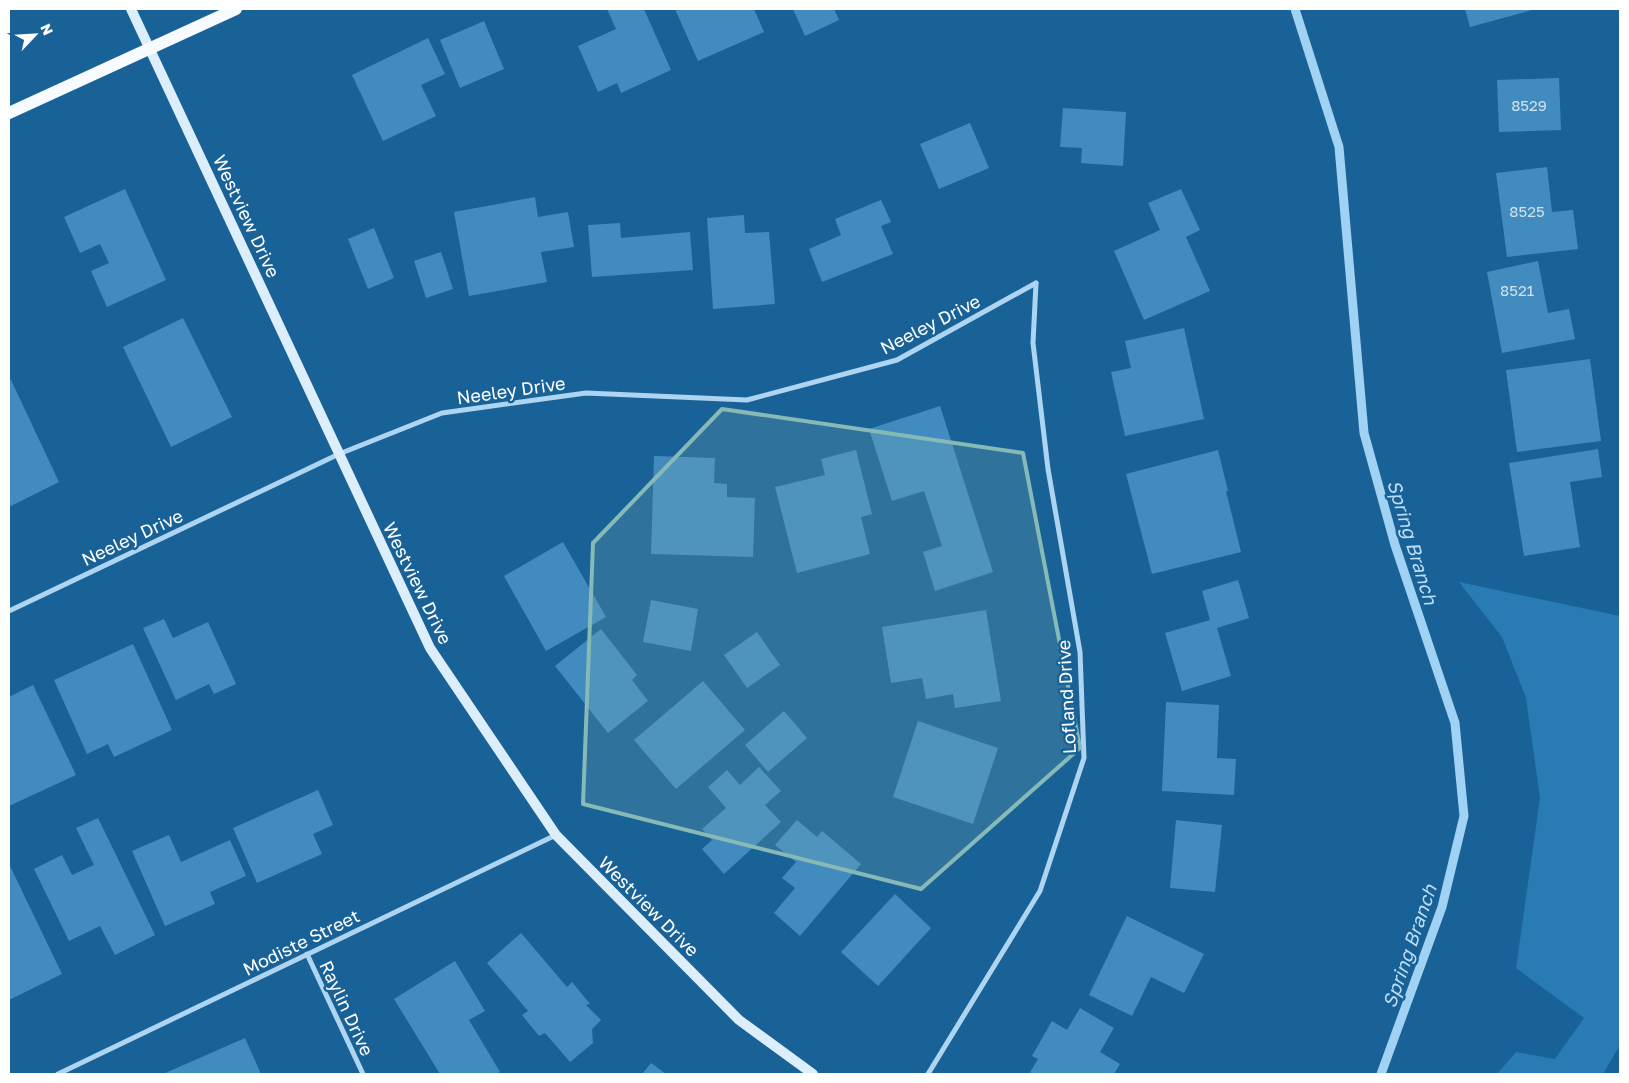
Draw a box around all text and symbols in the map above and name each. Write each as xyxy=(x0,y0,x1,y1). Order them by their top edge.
north arrow xyxy=(10,10,60,60)
text: N xyxy=(37,21,57,38)
house number: 8529 xyxy=(1511,96,1547,114)
street label: Westview Drive xyxy=(209,151,285,281)
house number: 8525 xyxy=(1509,202,1545,220)
house number: 8521 xyxy=(1500,281,1534,299)
street label: Neeley Drive xyxy=(876,289,984,359)
street label: Neeley Drive xyxy=(455,371,567,409)
water label: Spring Branch xyxy=(1383,477,1443,608)
street label: Neeley Drive xyxy=(78,504,186,570)
street label: Westview Drive xyxy=(379,518,457,648)
street label: Lofland Drive xyxy=(1052,639,1080,755)
street label: Westview Drive xyxy=(594,851,704,961)
water label: Spring Branch xyxy=(1377,880,1441,1011)
street label: Modiste Street xyxy=(239,904,363,980)
street label: Raylin Drive xyxy=(315,957,379,1059)

